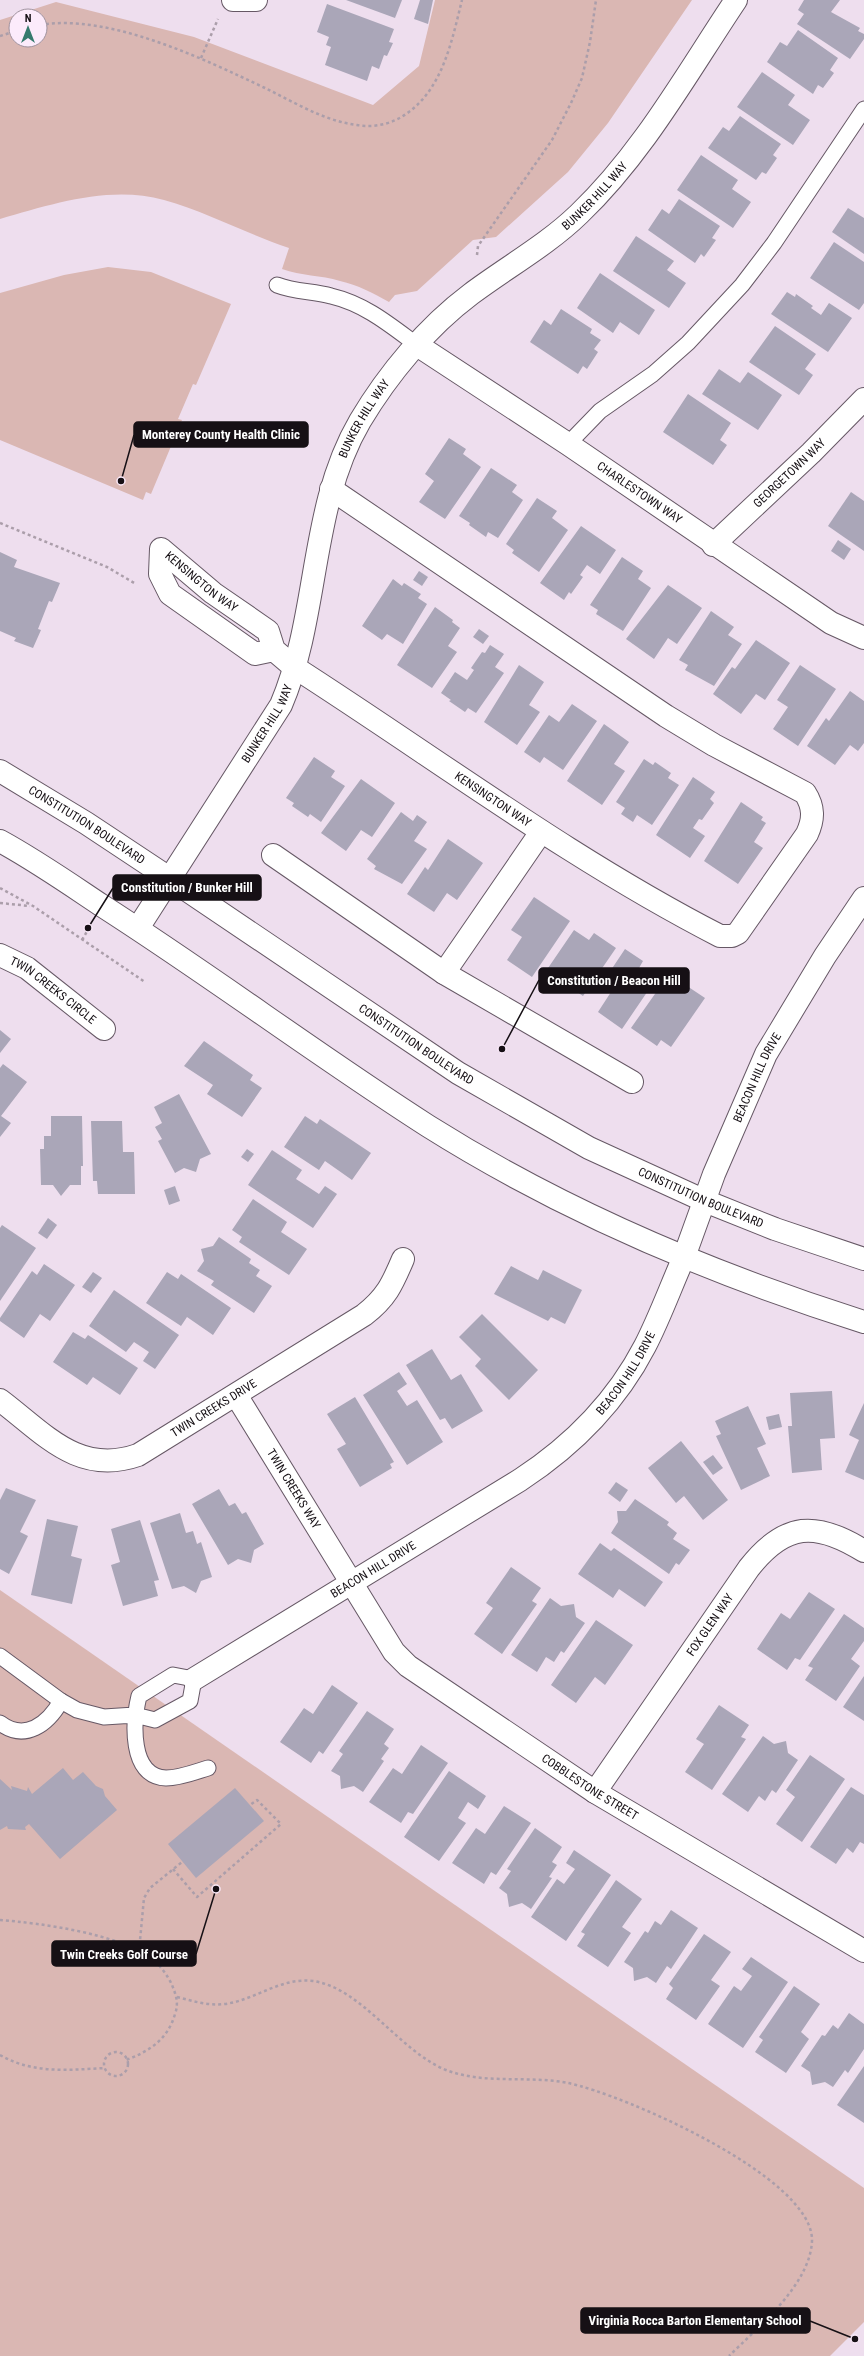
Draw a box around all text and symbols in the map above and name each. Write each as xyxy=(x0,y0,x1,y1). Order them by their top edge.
north arrow xyxy=(8,8,48,48)
text: N xyxy=(25,12,32,25)
street label: BUNKER HILL WAY xyxy=(559,159,631,233)
street label: BUNKER HILL WAY xyxy=(336,376,393,460)
callout: Monterey County Health Clinic xyxy=(134,422,308,447)
text: Monterey County Health Clinic xyxy=(142,427,300,442)
street label: GEORGETOWN WAY xyxy=(750,435,829,510)
street label: CHARLESTOWN WAY xyxy=(594,459,685,527)
street label: KENSINGTON WAY xyxy=(162,549,241,615)
street label: BUNKER HILL WAY xyxy=(239,682,296,765)
street label: KENSINGTON WAY xyxy=(452,769,534,830)
street label: CONSTITUTION BOULEVARD xyxy=(26,783,148,867)
callout: Constitution / Bunker Hill xyxy=(113,875,261,900)
text: Constitution / Bunker Hill xyxy=(121,880,253,895)
street label: TWIN CREEKS CIRCLE xyxy=(8,954,99,1027)
callout: Constitution / Beacon Hill xyxy=(539,968,689,993)
text: Constitution / Beacon Hill xyxy=(547,973,681,988)
street label: CONSTITUTION BOULEVARD xyxy=(356,1001,476,1088)
street label: BEACON HILL DRIVE xyxy=(730,1030,784,1124)
street label: CONSTITUTION BOULEVARD xyxy=(636,1164,766,1231)
street label: BEACON HILL DRIVE xyxy=(593,1329,658,1418)
street label: TWIN CREEKS DRIVE xyxy=(168,1376,259,1440)
street label: TWIN CREEKS WAY xyxy=(264,1446,324,1532)
street label: BEACON HILL DRIVE xyxy=(328,1538,418,1601)
street label: FOX GLEN WAY xyxy=(684,1590,737,1659)
street label: COBBLESTONE STREET xyxy=(539,1751,641,1823)
callout: Twin Creeks Golf Course xyxy=(52,1941,196,1966)
text: Twin Creeks Golf Course xyxy=(60,1947,188,1962)
callout: Virginia Rocca Barton Elementary School xyxy=(581,2308,810,2333)
text: Virginia Rocca Barton Elementary School xyxy=(588,2313,802,2328)

